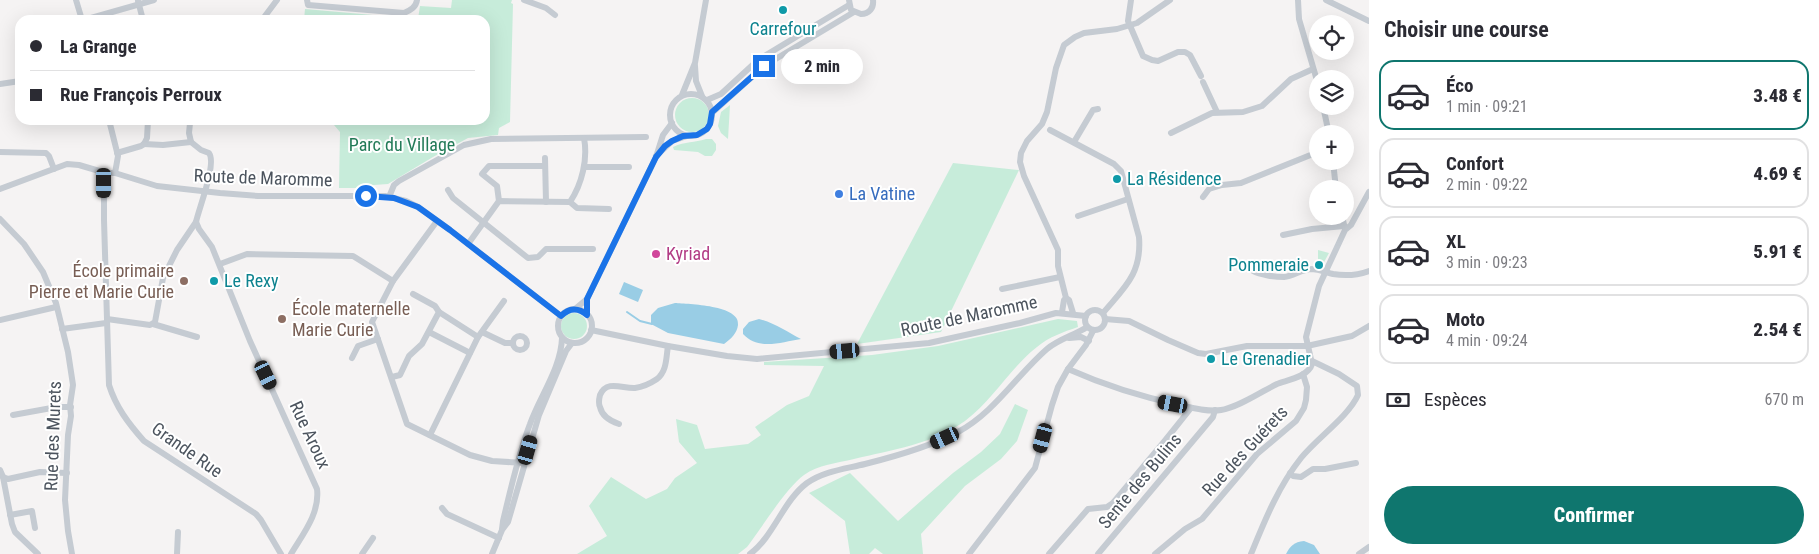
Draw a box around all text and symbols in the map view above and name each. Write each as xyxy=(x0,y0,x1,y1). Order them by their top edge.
marker: Carrefour xyxy=(777,4,789,16)
map controls xyxy=(1309,15,1354,225)
button: locate xyxy=(1309,15,1354,60)
text: Choisir une course xyxy=(1384,17,1549,42)
place label: Carrefour xyxy=(750,18,817,39)
text: La Grange xyxy=(60,35,137,58)
callout: 2 min xyxy=(782,48,864,84)
route end xyxy=(753,55,775,77)
text: 2 min xyxy=(804,57,840,76)
button: layers xyxy=(1309,70,1354,115)
icon: car xyxy=(1386,73,1431,118)
text: Éco xyxy=(1446,74,1473,97)
text: Rue François Perroux xyxy=(60,83,222,106)
text: 3.48 € xyxy=(1753,84,1802,107)
text: 1 min · 09:21 xyxy=(1446,97,1528,116)
button: + xyxy=(1309,125,1354,170)
park label: Parc du Village xyxy=(349,134,455,155)
icon: car xyxy=(1386,151,1431,196)
text: Confort xyxy=(1446,152,1504,175)
text: 4.69 € xyxy=(1753,162,1802,185)
street label: Route de Maromme xyxy=(193,165,333,190)
car xyxy=(96,168,111,198)
place label: La Résidence xyxy=(1127,168,1221,189)
marker: La Résidence xyxy=(1111,173,1123,185)
text: 2 min · 09:22 xyxy=(1446,175,1528,194)
button: − xyxy=(1309,180,1354,225)
place label: La Vatine xyxy=(849,183,915,204)
route start xyxy=(355,185,377,207)
marker: La Vatine xyxy=(833,188,845,200)
icon: car xyxy=(1386,229,1431,274)
text: XL xyxy=(1446,230,1466,253)
text: 5.91 € xyxy=(1753,240,1802,263)
place label: Kyriad xyxy=(666,243,710,264)
marker: Kyriad xyxy=(650,248,662,260)
text: 3 min · 09:23 xyxy=(1446,253,1528,272)
place label: Pommeraie xyxy=(1228,254,1309,275)
marker: Pommeraie xyxy=(1313,259,1325,271)
place label: École primaire Pierre et Marie Curie xyxy=(29,260,174,302)
place label: Le Rexy xyxy=(224,270,279,291)
marker: École primaire Pierre et Marie Curie xyxy=(178,275,190,287)
marker: Le Rexy xyxy=(208,275,220,287)
street label: Route de Maromme xyxy=(899,291,1039,340)
place label: École maternelle Marie Curie xyxy=(292,298,410,340)
icon: car xyxy=(1386,307,1431,352)
text: Moto xyxy=(1446,308,1485,331)
marker: École maternelle Marie Curie xyxy=(276,313,288,325)
text: 2.54 € xyxy=(1753,318,1802,341)
text: 4 min · 09:24 xyxy=(1446,331,1528,350)
car xyxy=(829,342,860,360)
place label: Le Grenadier xyxy=(1221,348,1311,369)
marker: Le Grenadier xyxy=(1205,353,1217,365)
car xyxy=(252,358,279,392)
street label: Rue des Murets xyxy=(40,381,65,491)
icon: cash xyxy=(1384,386,1412,414)
text: Espèces xyxy=(1424,388,1487,411)
text: 670 m xyxy=(1765,390,1804,409)
car xyxy=(1156,394,1189,414)
street label: Rue Aroux xyxy=(286,398,335,472)
street label: Rue des Guérets xyxy=(1198,401,1292,500)
street label: Grande Rue xyxy=(148,418,227,482)
car xyxy=(1031,422,1054,454)
car xyxy=(928,425,961,451)
street label: Sente des Bulins xyxy=(1094,429,1186,533)
car xyxy=(516,434,539,466)
button: Confirmer xyxy=(1384,486,1804,544)

